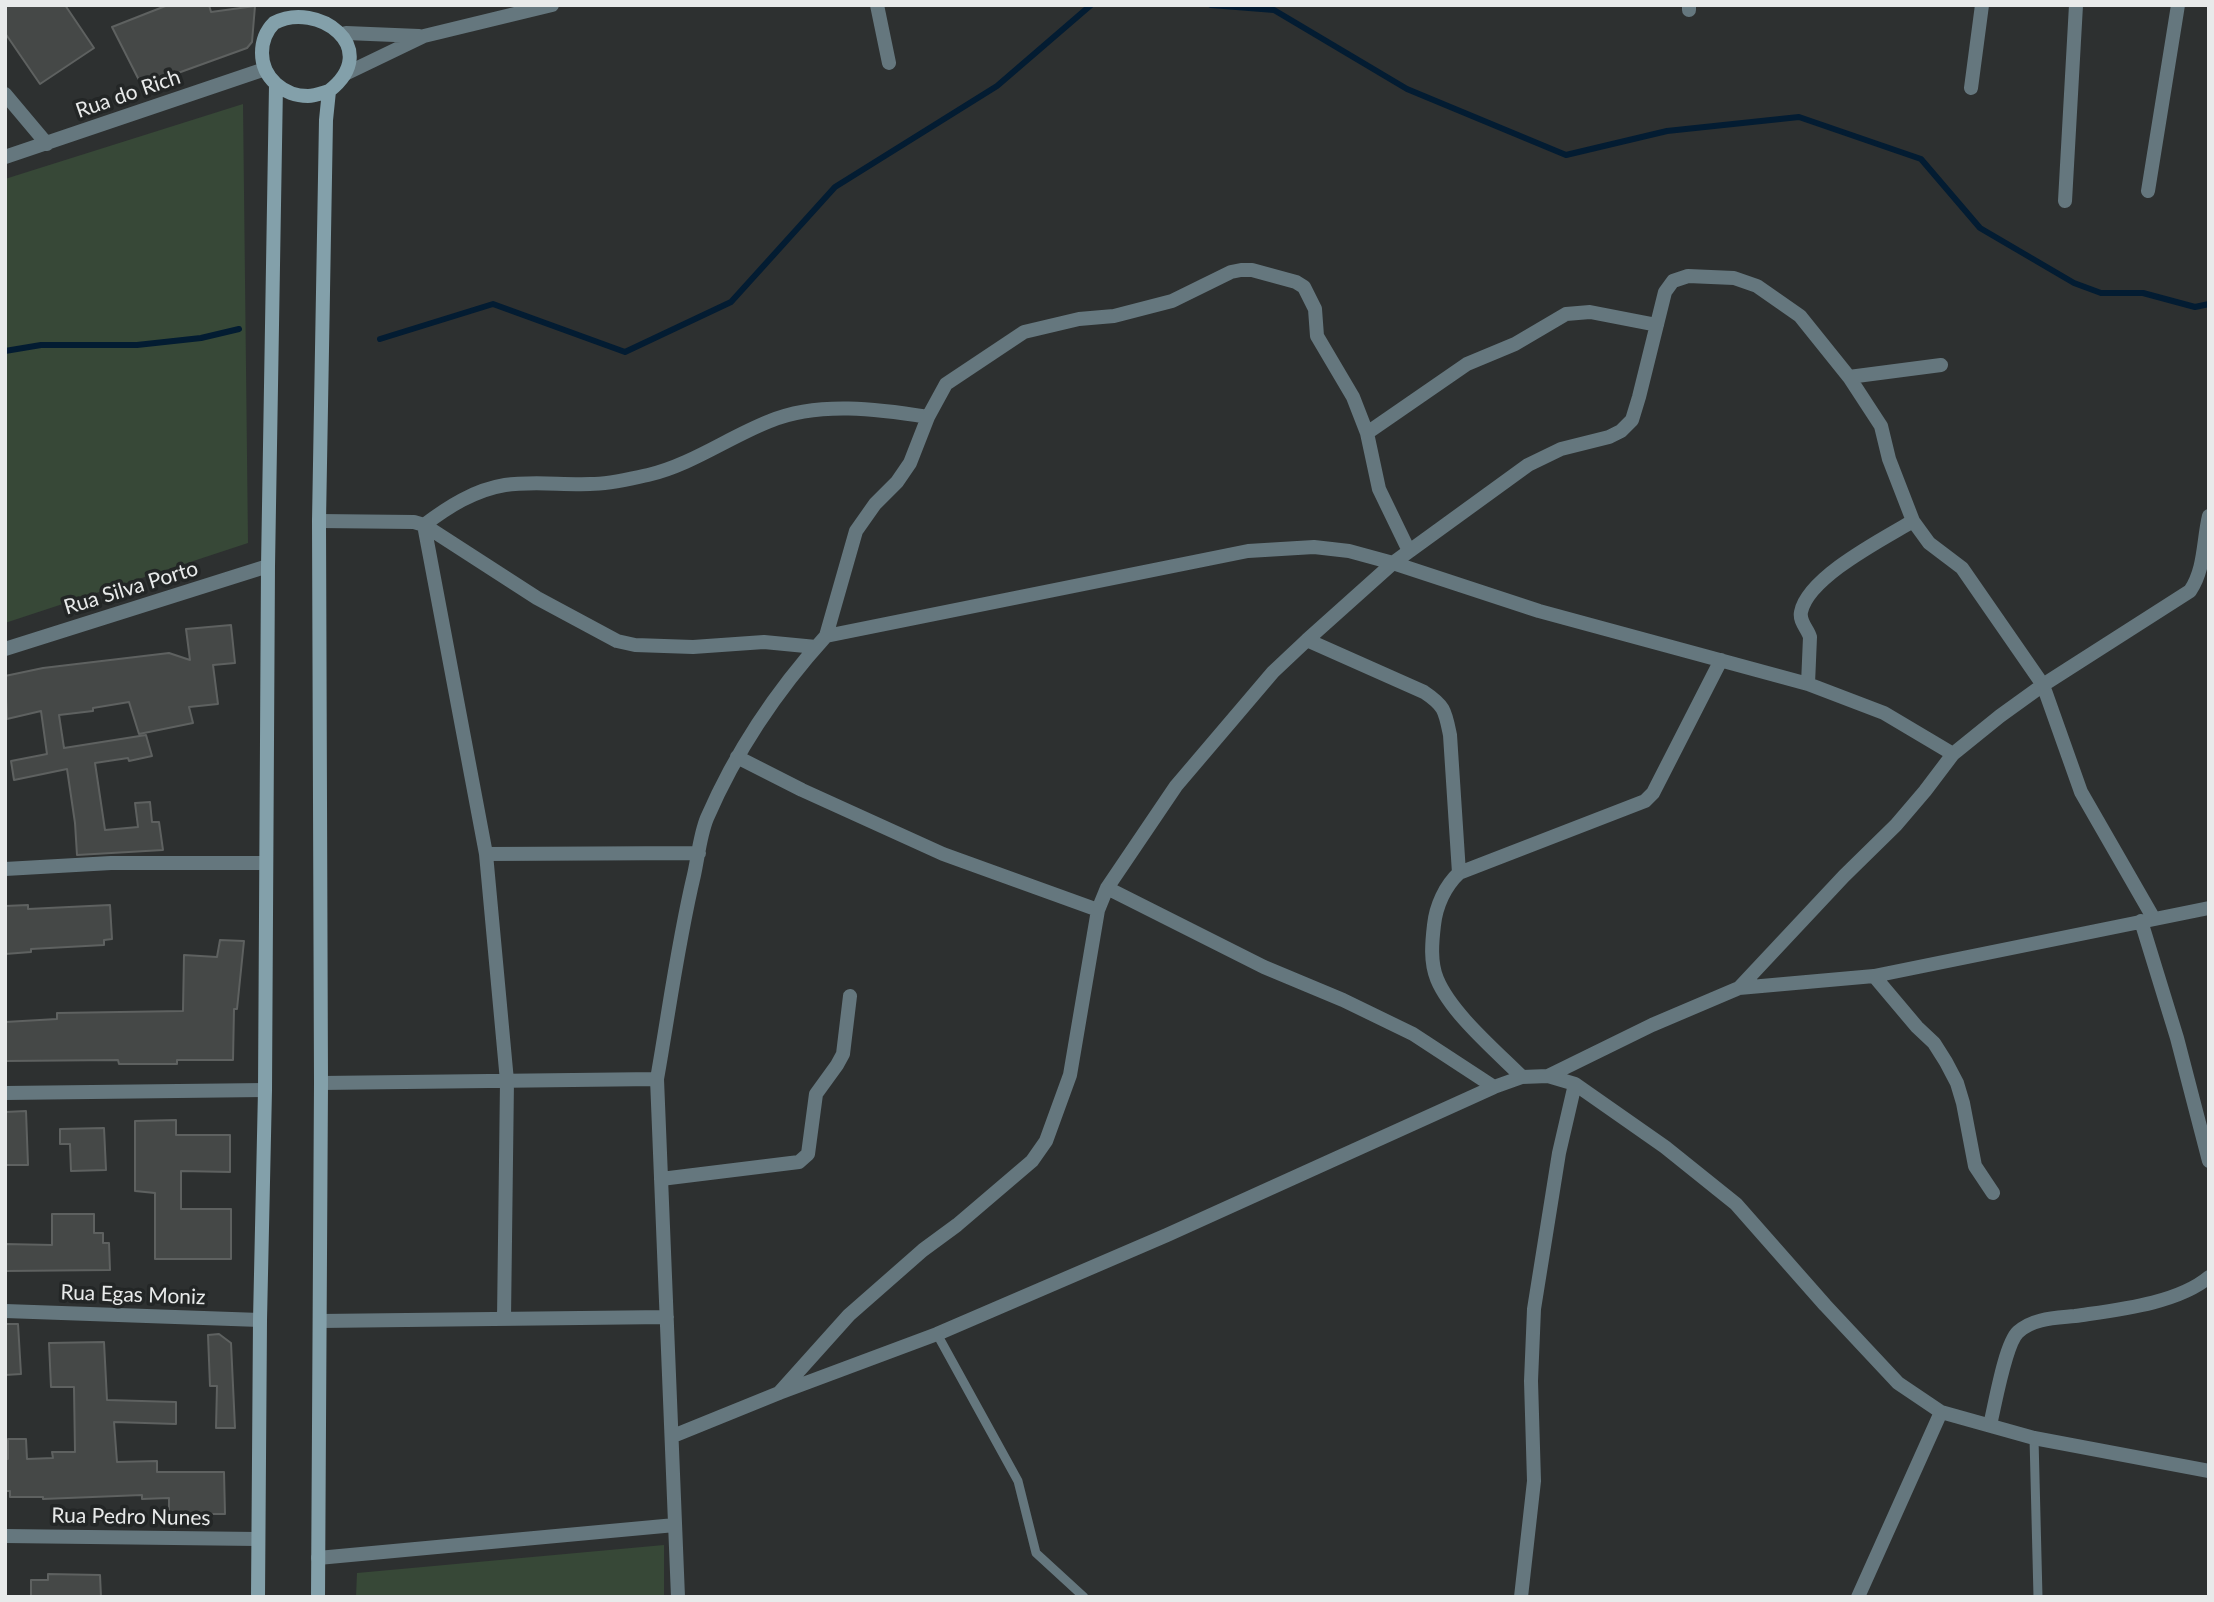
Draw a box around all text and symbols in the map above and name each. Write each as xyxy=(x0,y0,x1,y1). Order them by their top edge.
street label: Rua do Rich xyxy=(72,64,184,124)
street label: Rua Silva Porto xyxy=(61,556,201,620)
street label: Rua Egas Moniz xyxy=(60,1280,206,1310)
street label: Rua Pedro Nunes xyxy=(51,1503,211,1531)

